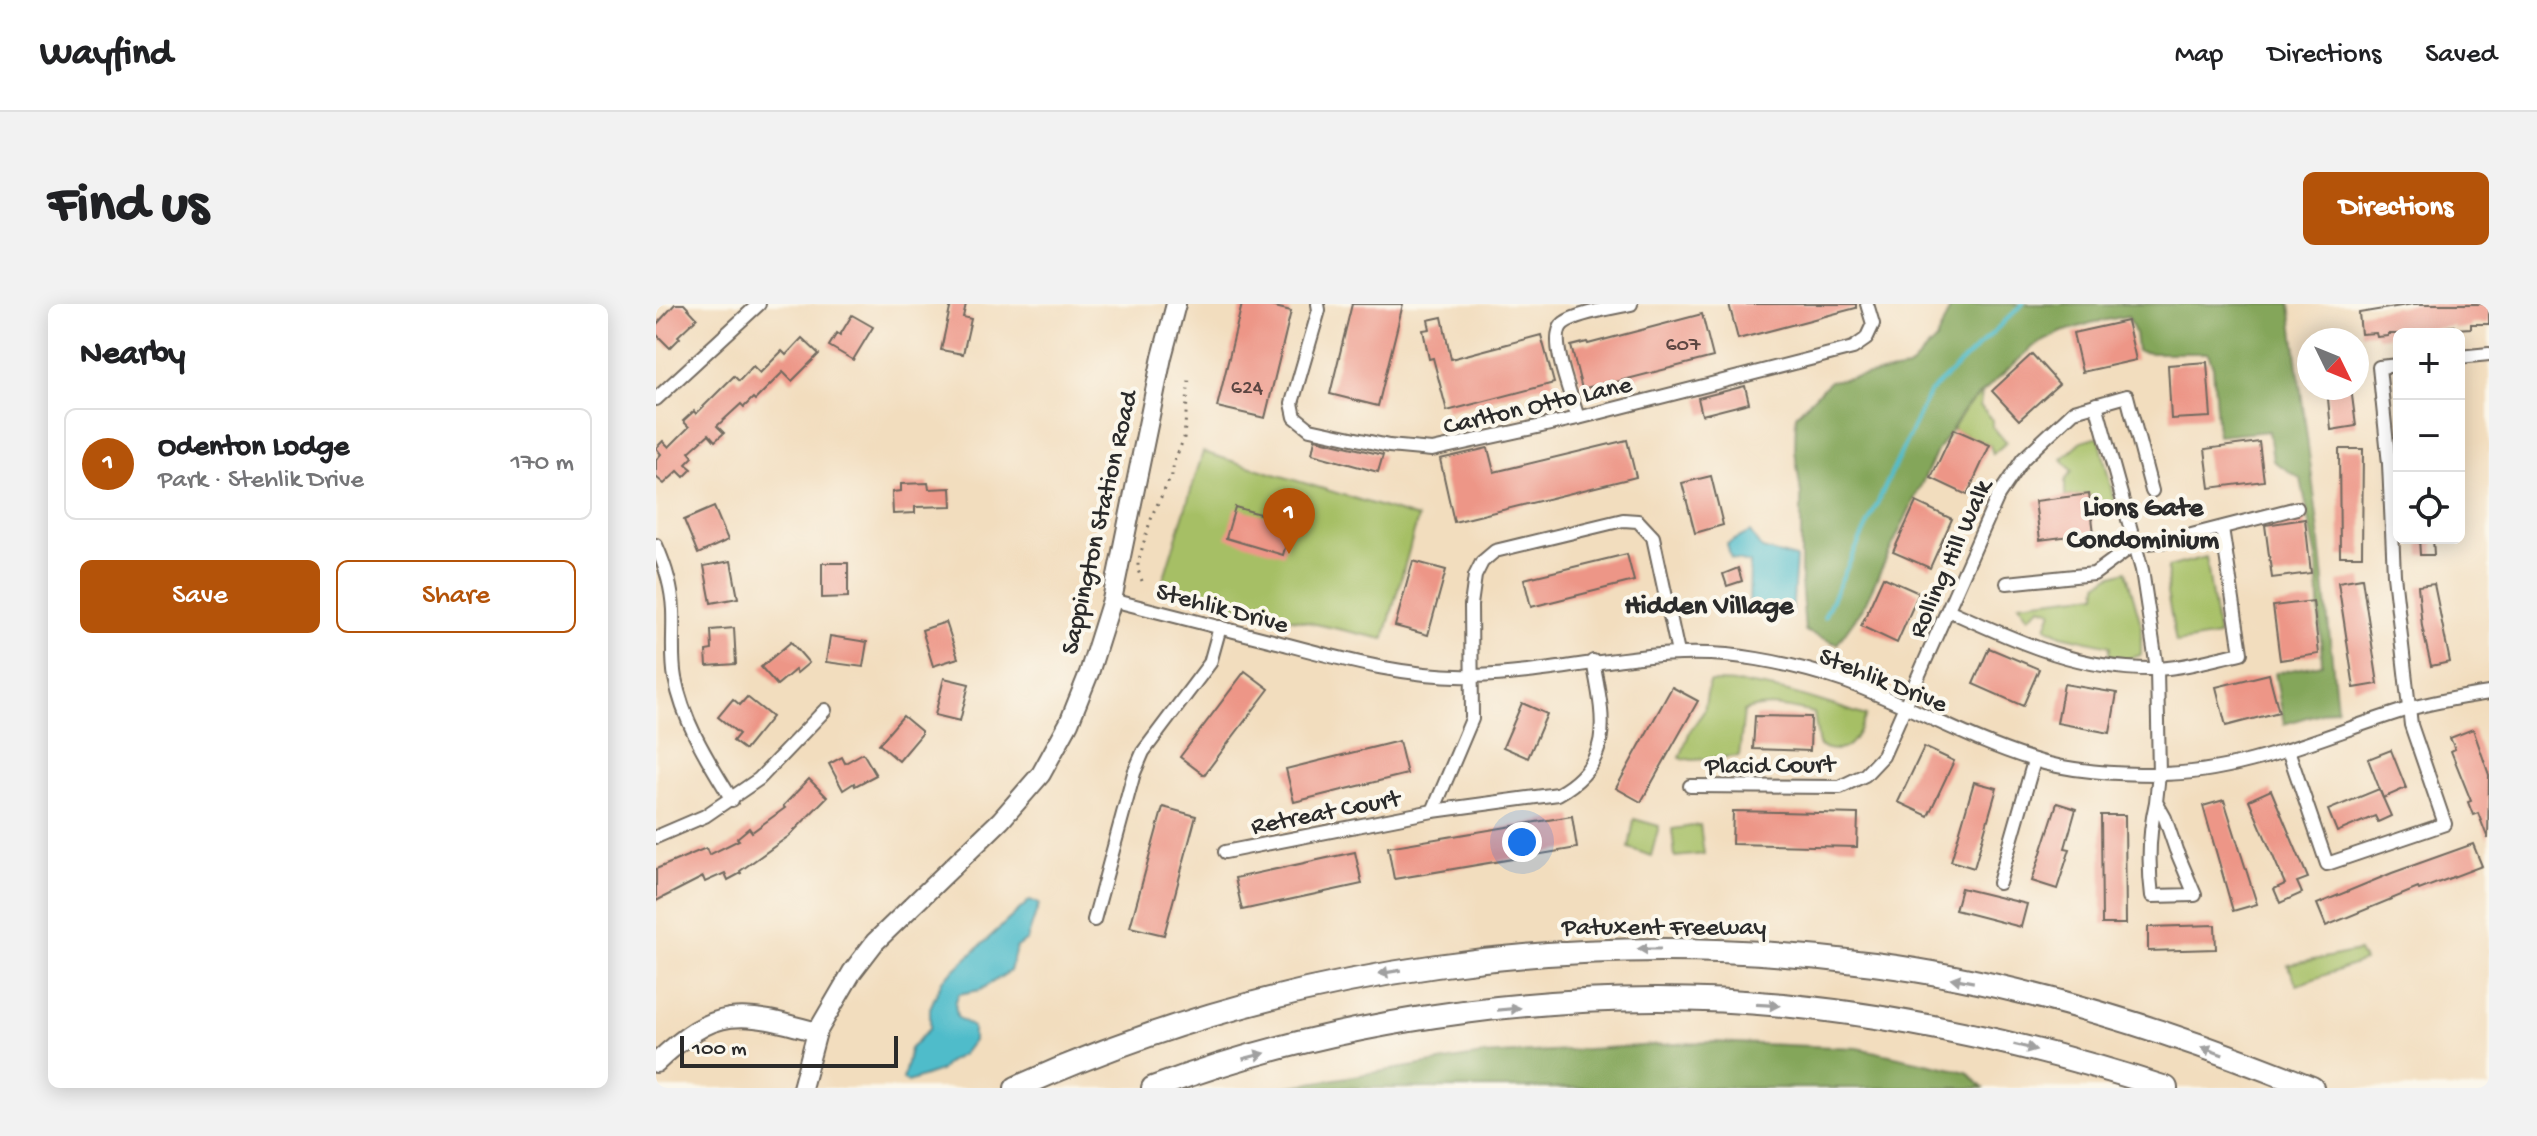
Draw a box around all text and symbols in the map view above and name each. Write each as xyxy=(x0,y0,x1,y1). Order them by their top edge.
text: Wayfind xyxy=(40,33,172,77)
text: Map xyxy=(2175,39,2223,72)
text: Directions xyxy=(2267,39,2381,72)
text: Saved xyxy=(2425,39,2497,72)
button: Directions xyxy=(2303,172,2489,245)
text: Find us xyxy=(48,175,208,241)
north arrow xyxy=(2297,328,2369,400)
map controls xyxy=(2393,328,2465,544)
button: + xyxy=(2393,328,2465,400)
house number: 607 xyxy=(1665,333,1701,359)
text: Nearby xyxy=(80,336,185,376)
street label: Carlton Otto Lane xyxy=(1441,371,1636,444)
house number: 624 xyxy=(1231,376,1264,402)
street label: Sappington Station Road xyxy=(1056,386,1147,658)
button: − xyxy=(2393,400,2465,472)
text: Odenton Lodge xyxy=(158,431,349,466)
text: 1 xyxy=(103,449,113,480)
text: 170 m xyxy=(511,449,574,480)
text: Park · Stehlik Drive xyxy=(158,466,364,497)
button: locate xyxy=(2393,472,2465,544)
street label: Rolling Hill Walk xyxy=(1903,474,2002,644)
pin: 1 xyxy=(1263,488,1315,554)
district label: Lions Gate Condominium xyxy=(2067,493,2219,558)
button: Save xyxy=(80,560,320,633)
button: Share xyxy=(336,560,576,633)
street label: Stehlik Drive xyxy=(1152,578,1292,643)
district label: Hidden Village xyxy=(1624,591,1795,624)
street label: Stehlik Drive xyxy=(1814,642,1952,722)
street label: Placid Court xyxy=(1704,751,1838,784)
street label: Retreat Court xyxy=(1249,784,1405,844)
your location xyxy=(1502,822,1542,862)
street label: Patuxent Freeway xyxy=(1561,914,1766,945)
one-way arrow xyxy=(1636,943,1661,955)
one-way arrow xyxy=(1377,967,1402,979)
one-way arrow xyxy=(1950,973,1975,985)
one-way arrow xyxy=(1756,998,1781,1011)
one-way arrow xyxy=(1497,1002,1522,1015)
scale bar xyxy=(680,1032,898,1068)
text: 100 m xyxy=(692,1037,747,1063)
one-way arrow xyxy=(2012,1041,2037,1054)
one-way arrow xyxy=(2200,1044,2224,1056)
one-way arrow xyxy=(1242,1049,1266,1062)

